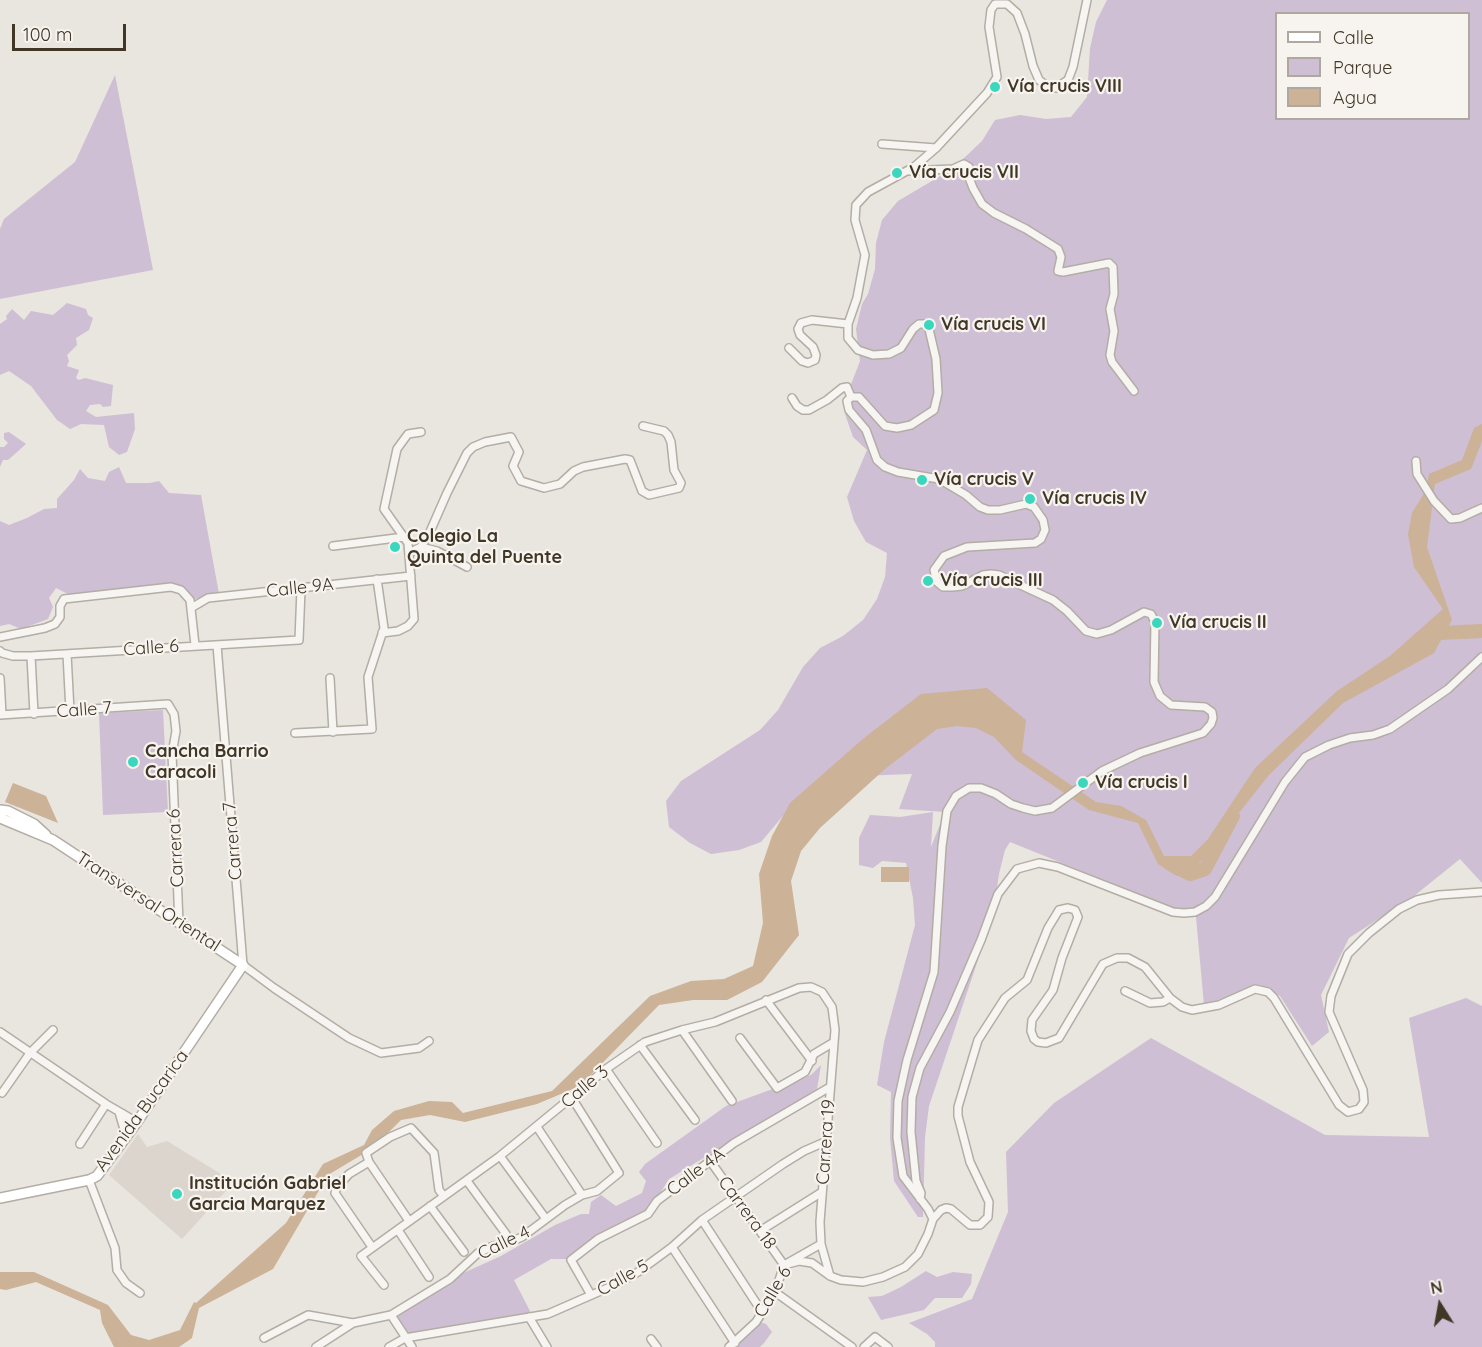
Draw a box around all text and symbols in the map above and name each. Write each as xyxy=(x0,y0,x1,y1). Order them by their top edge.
scale bar xyxy=(15,12,129,50)
legend xyxy=(1275,12,1470,120)
text: 100 m xyxy=(23,23,72,46)
text: Calle xyxy=(1333,26,1374,49)
text: Parque xyxy=(1333,56,1392,79)
place label: Vía crucis VIII xyxy=(1007,76,1122,98)
marker: Vía crucis VIII xyxy=(988,80,1002,94)
text: Agua xyxy=(1333,86,1377,109)
place label: Vía crucis VII xyxy=(909,162,1019,184)
marker: Vía crucis VII xyxy=(890,166,904,180)
place label: Vía crucis VI xyxy=(941,314,1046,336)
marker: Vía crucis VI xyxy=(922,318,936,332)
place label: Vía crucis V xyxy=(934,469,1034,491)
marker: Vía crucis V xyxy=(915,473,929,487)
place label: Vía crucis IV xyxy=(1042,488,1147,510)
marker: Vía crucis IV xyxy=(1023,492,1037,506)
place label: Colegio La Quinta del Puente xyxy=(407,526,562,568)
marker: Colegio La Quinta del Puente xyxy=(388,540,402,554)
place label: Vía crucis III xyxy=(940,570,1043,592)
street label: Calle 9A xyxy=(265,574,335,602)
marker: Vía crucis III xyxy=(921,574,935,588)
place label: Vía crucis II xyxy=(1169,612,1267,634)
marker: Vía crucis II xyxy=(1150,616,1164,630)
street label: Calle 6 xyxy=(123,635,179,661)
street label: Calle 7 xyxy=(56,697,112,723)
place label: Cancha Barrio Caracoli xyxy=(145,741,269,783)
marker: Cancha Barrio Caracoli xyxy=(126,755,140,769)
place label: Vía crucis I xyxy=(1095,772,1188,794)
marker: Vía crucis I xyxy=(1076,776,1090,790)
street label: Carrera 7 xyxy=(219,801,247,881)
street label: Carrera 6 xyxy=(163,808,189,888)
street label: Transversal Oriental xyxy=(72,847,224,957)
street label: Avenida Bucarica xyxy=(91,1046,193,1176)
street label: Calle 3 xyxy=(557,1061,613,1113)
street label: Carrera 19 xyxy=(812,1099,840,1185)
street label: Calle 4A xyxy=(663,1143,729,1201)
street label: Carrera 18 xyxy=(713,1172,781,1254)
place label: Institución Gabriel Garcia Marquez xyxy=(189,1173,346,1216)
marker: Institución Gabriel Garcia Marquez xyxy=(170,1187,184,1201)
street label: Calle 4 xyxy=(474,1221,534,1265)
street label: Calle 5 xyxy=(593,1255,653,1301)
street label: Calle 6 xyxy=(750,1263,796,1321)
north arrow xyxy=(1410,1275,1470,1335)
text: N xyxy=(1429,1276,1444,1298)

